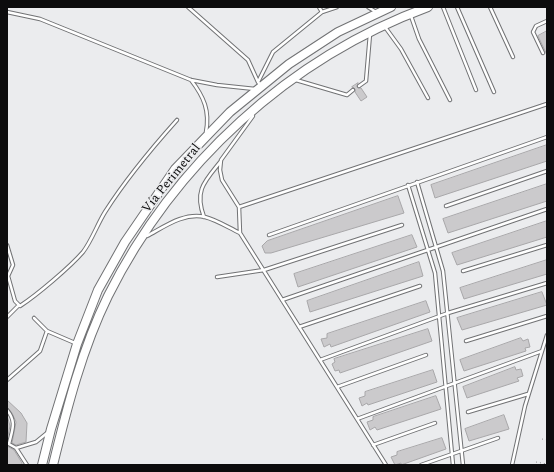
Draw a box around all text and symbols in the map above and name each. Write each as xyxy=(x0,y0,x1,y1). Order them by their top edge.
street label: Vía Perimetral xyxy=(139,141,205,217)

